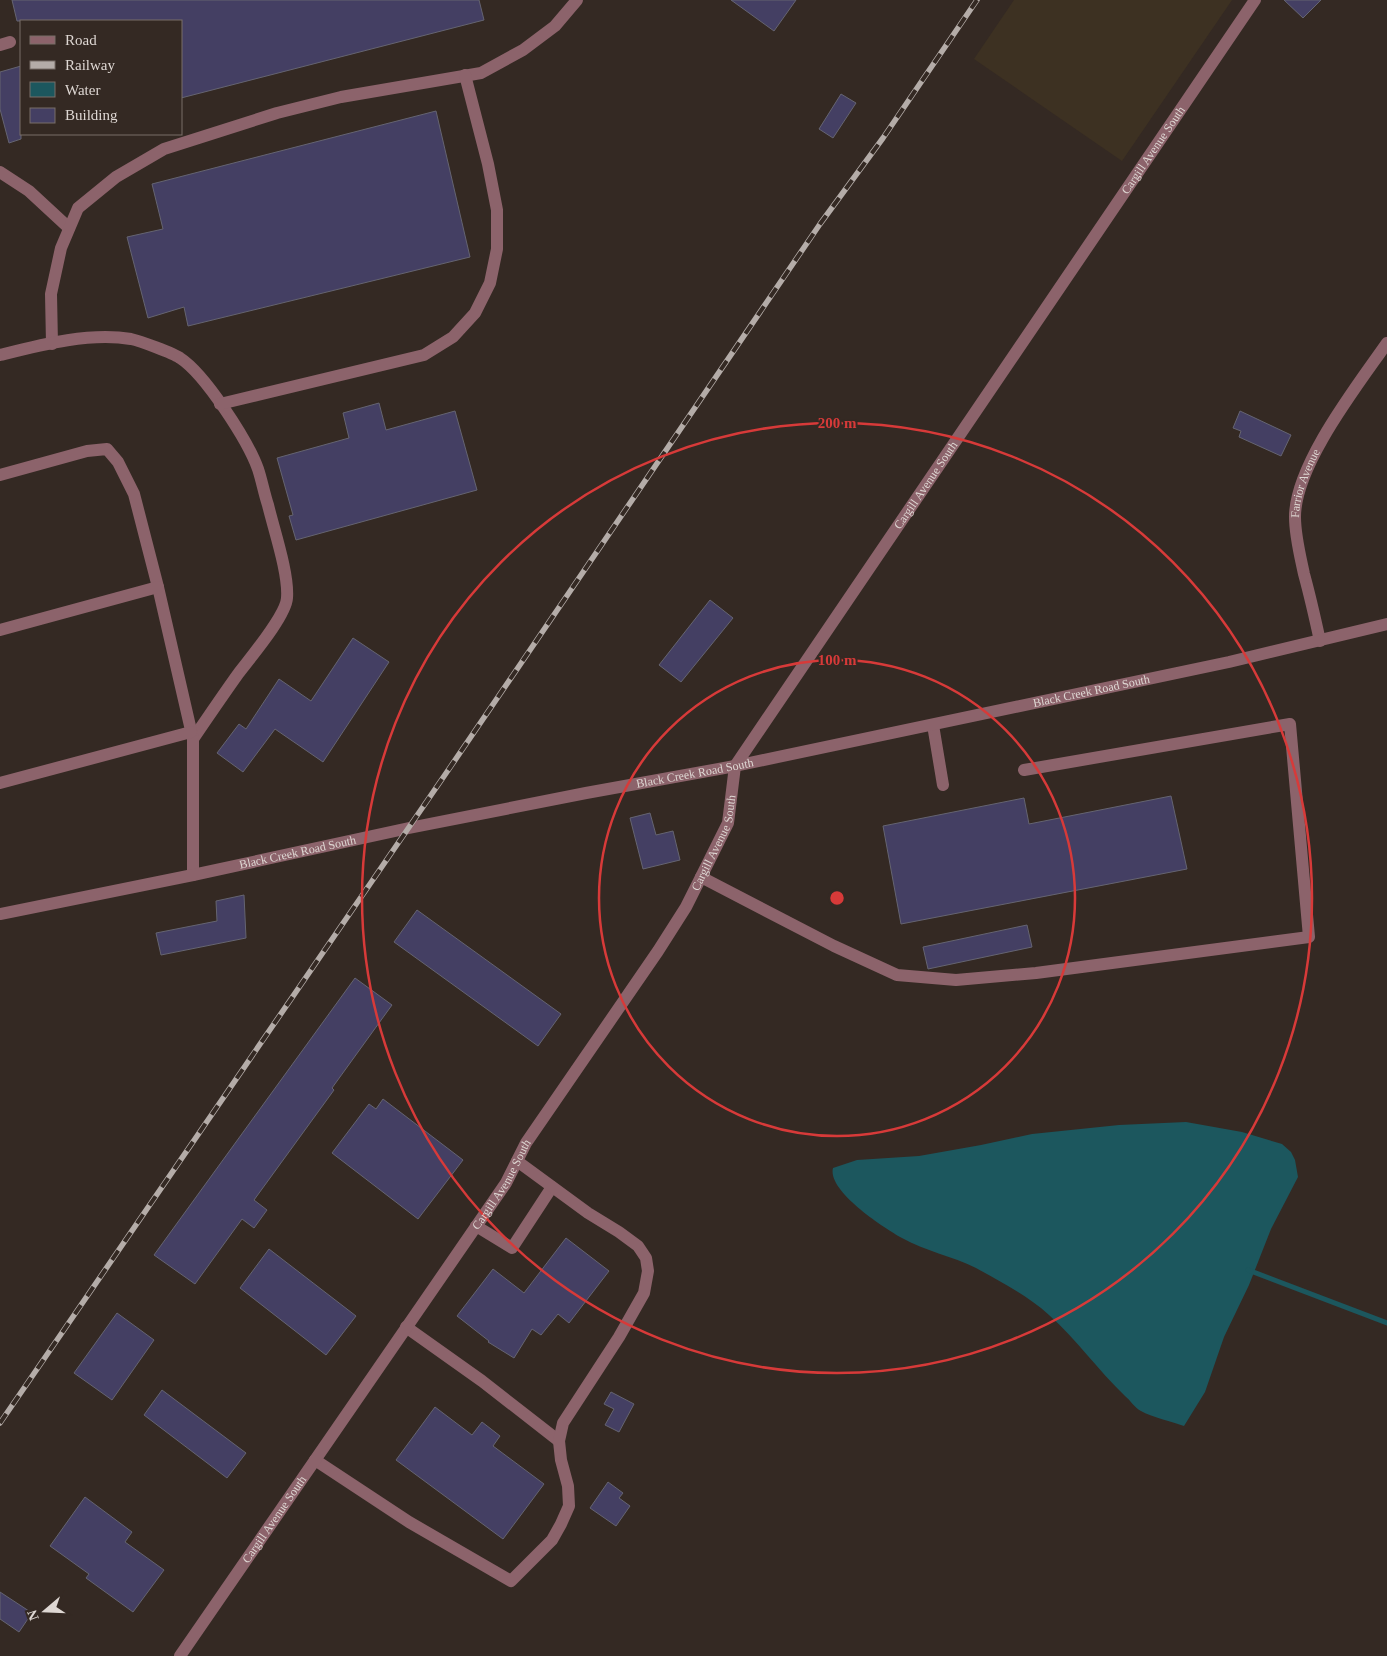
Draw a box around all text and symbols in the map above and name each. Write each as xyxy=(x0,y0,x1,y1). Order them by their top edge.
legend xyxy=(20,20,182,135)
text: Road xyxy=(65,32,97,48)
text: Railway xyxy=(65,57,115,73)
text: Water xyxy=(65,82,100,98)
street label: Cargill Avenue South xyxy=(1118,104,1188,197)
text: Building xyxy=(65,107,118,123)
text: 200 m xyxy=(818,415,857,431)
street label: Cargill Avenue South xyxy=(891,439,960,532)
street label: Farrior Avenue xyxy=(1288,446,1323,518)
text: 100 m xyxy=(818,652,857,668)
street label: Black Creek Road South xyxy=(1032,672,1151,710)
street label: Black Creek Road South xyxy=(635,755,755,791)
street label: Cargill Avenue South xyxy=(688,794,738,893)
street label: Black Creek Road South xyxy=(238,833,357,872)
centre of rings xyxy=(828,889,846,907)
street label: Cargill Avenue South xyxy=(469,1136,534,1232)
street label: Cargill Avenue South xyxy=(239,1473,309,1566)
north arrow xyxy=(20,1586,70,1636)
text: N xyxy=(24,1608,42,1622)

